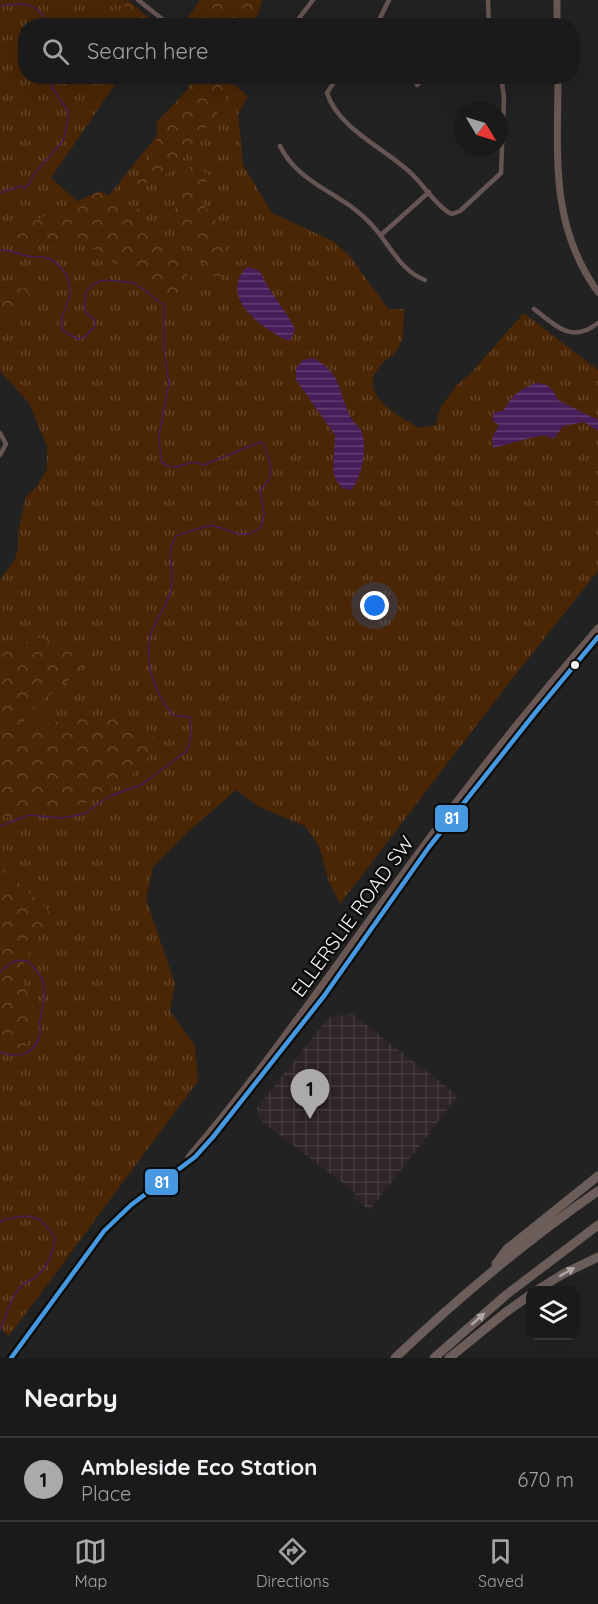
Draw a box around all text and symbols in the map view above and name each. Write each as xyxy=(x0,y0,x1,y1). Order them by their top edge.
search box xyxy=(18,18,580,84)
icon: search xyxy=(39,35,72,68)
text: Search here xyxy=(87,37,208,65)
north arrow xyxy=(454,102,508,156)
your location xyxy=(360,591,389,620)
unlabelled marker xyxy=(569,659,581,671)
line badge: 81 xyxy=(434,804,469,833)
text: 81 xyxy=(445,808,460,828)
street label: ELLERSLIE ROAD SW xyxy=(285,831,419,1001)
pin: 1 xyxy=(290,1070,330,1119)
line badge: 81 xyxy=(144,1168,179,1196)
text: 81 xyxy=(155,1172,170,1192)
one-way arrow xyxy=(559,1267,576,1277)
map controls xyxy=(526,1286,580,1340)
button: layers xyxy=(526,1286,580,1340)
one-way arrow xyxy=(470,1313,485,1326)
text: Nearby xyxy=(24,1381,118,1414)
text: Ambleside Eco Station xyxy=(81,1453,317,1481)
text: 1 xyxy=(40,1467,47,1492)
text: 670 m xyxy=(517,1467,574,1492)
text: Place xyxy=(81,1481,131,1506)
tab: Map xyxy=(74,1535,107,1591)
tab: Directions xyxy=(256,1535,329,1591)
tab: Saved xyxy=(478,1535,524,1591)

